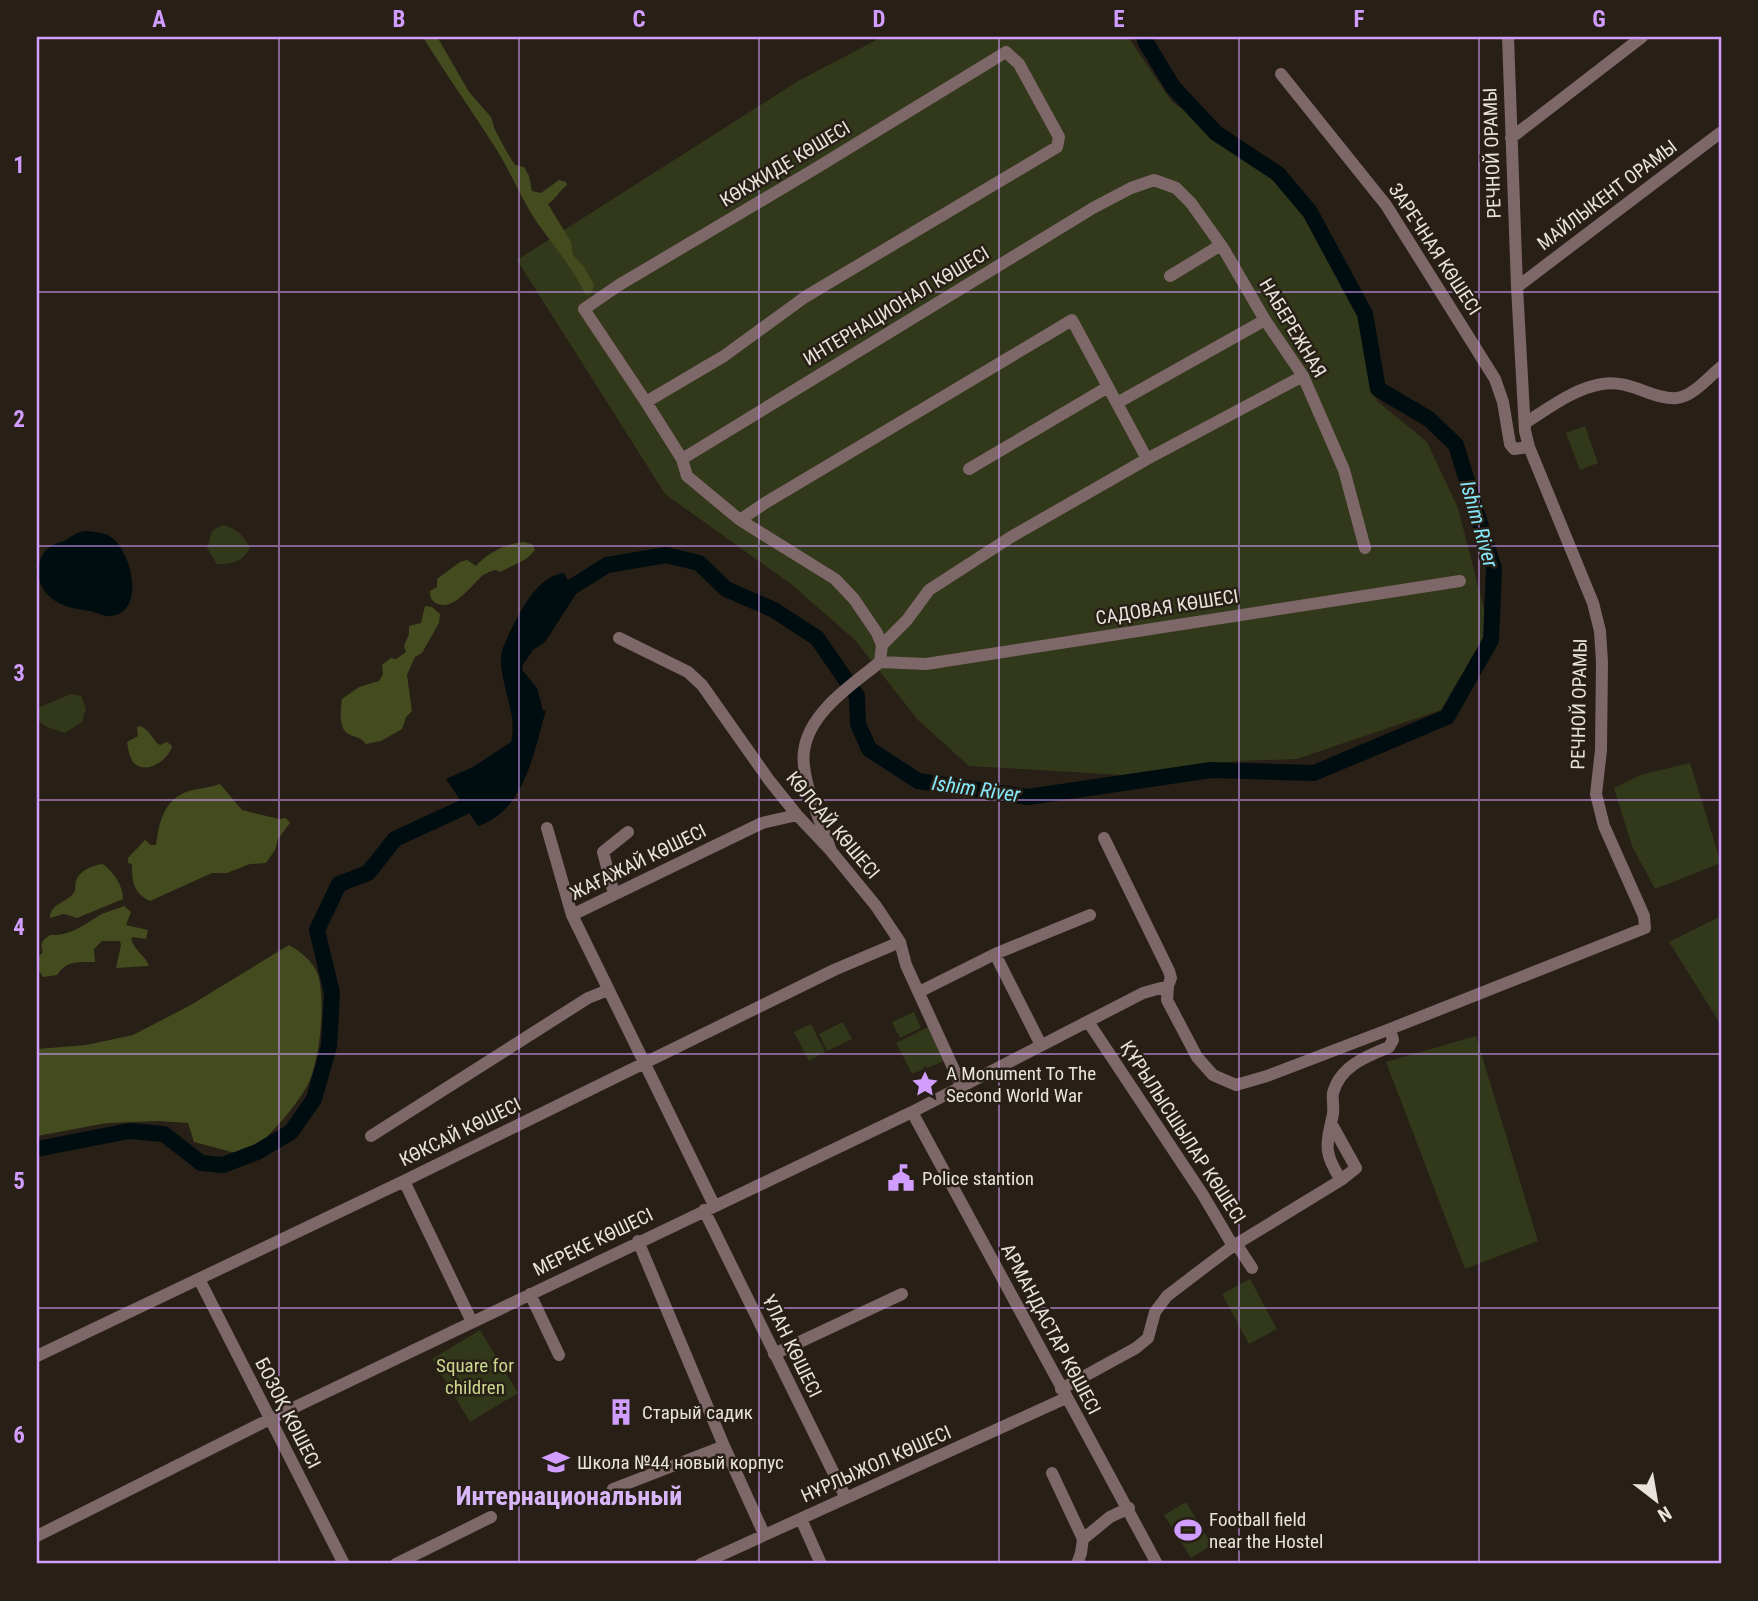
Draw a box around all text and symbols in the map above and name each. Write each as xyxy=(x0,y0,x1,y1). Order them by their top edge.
text: A xyxy=(152,6,166,33)
text: B xyxy=(393,6,405,33)
text: C xyxy=(632,6,646,33)
text: D xyxy=(873,6,886,33)
text: E xyxy=(1113,6,1125,33)
text: F xyxy=(1354,6,1365,33)
text: G xyxy=(1592,6,1606,33)
street label: РЕЧНОЙ ОРАМЫ xyxy=(1478,87,1506,219)
street label: КӨКЖИДЕ КӨШЕСІ xyxy=(716,116,854,212)
street label: МАЙЛЫКЕНТ ОРАМЫ xyxy=(1533,135,1681,255)
text: 1 xyxy=(13,152,25,179)
street label: ЗАРЕЧНАЯ КӨШЕСІ xyxy=(1384,179,1486,319)
street label: ИНТЕРНАЦИОНАЛ КӨШЕСІ xyxy=(799,241,993,371)
street label: НАБЕРЕЖНАЯ xyxy=(1254,274,1332,382)
text: 2 xyxy=(13,406,25,433)
water label: Ishim River xyxy=(1455,478,1503,571)
street label: САДОВАЯ КӨШЕСІ xyxy=(1094,584,1240,630)
street label: РЕЧНОЙ ОРАМЫ xyxy=(1566,638,1592,770)
text: 3 xyxy=(13,660,25,687)
street label: КӨЛСАЙ КӨШЕСІ xyxy=(781,767,885,883)
water label: Ishim River xyxy=(930,771,1022,807)
street label: ЖАҒАЖАЙ КӨШЕСІ xyxy=(566,819,710,905)
text: 4 xyxy=(13,914,25,941)
street label: ҚҰРЫЛЫСШЫЛАР КӨШЕСІ xyxy=(1115,1036,1251,1228)
place label: A Monument To The Second World War xyxy=(946,1062,1096,1107)
place icon: A Monument To The Second World War xyxy=(910,1069,940,1099)
street label: КӨКСАЙ КӨШЕСІ xyxy=(396,1093,524,1171)
public building icon: Police stantion xyxy=(886,1163,916,1193)
place label: Police stantion xyxy=(922,1167,1034,1190)
text: 5 xyxy=(13,1168,25,1195)
street label: МЕРЕКЕ КӨШЕСІ xyxy=(529,1203,657,1281)
street label: АРМАНДАСТАР КӨШЕСІ xyxy=(996,1240,1106,1418)
street label: ҰЛАН КӨШЕСІ xyxy=(757,1291,827,1401)
street label: БОЗОҚ КӨШЕСІ xyxy=(250,1354,326,1472)
park label: Square for children xyxy=(436,1354,514,1399)
building icon: Старый садик xyxy=(606,1397,636,1427)
place label: Старый садик xyxy=(642,1401,753,1424)
street label: НҰРЛЫЖОЛ КӨШЕСІ xyxy=(797,1421,955,1507)
text: 6 xyxy=(13,1422,25,1449)
school or university icon: Школа №44 новый корпус xyxy=(541,1447,571,1477)
place label: Школа №44 новый корпус xyxy=(577,1451,784,1474)
north arrow xyxy=(1622,1464,1692,1534)
district label: Интернациональный xyxy=(456,1481,682,1511)
text: N xyxy=(1654,1501,1675,1527)
place label: Football field near the Hostel xyxy=(1209,1508,1323,1553)
sports icon: Football field near the Hostel xyxy=(1173,1515,1203,1545)

